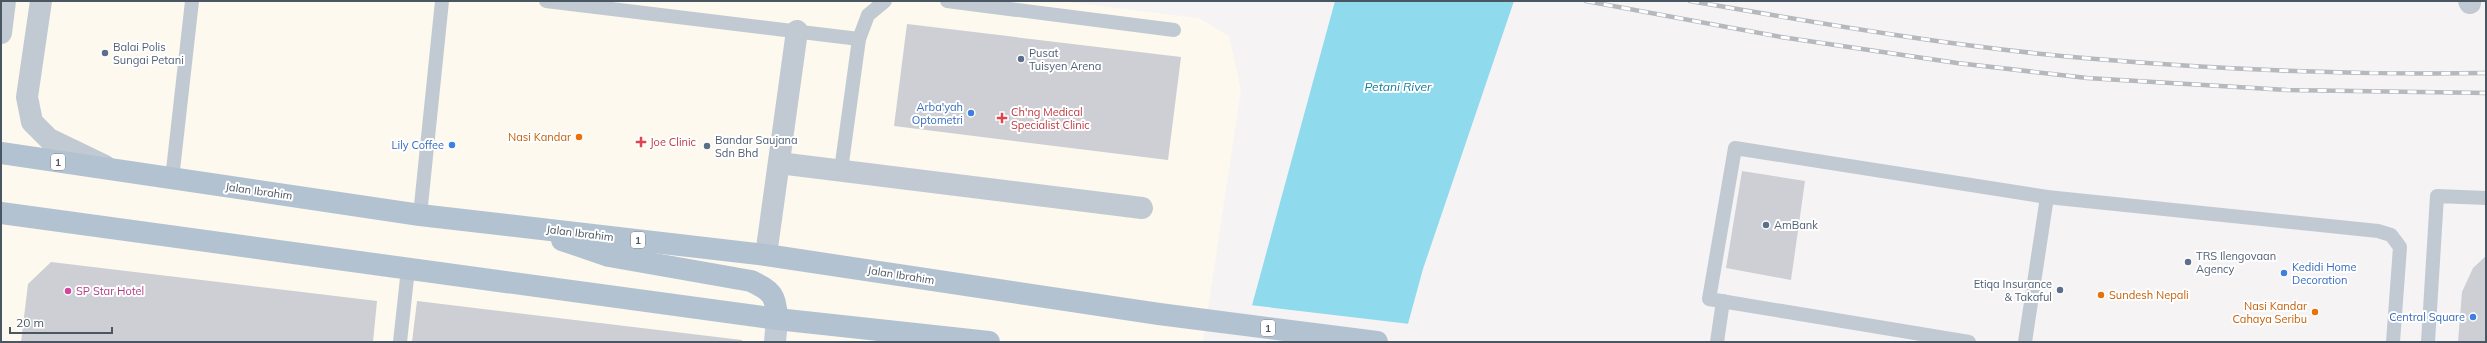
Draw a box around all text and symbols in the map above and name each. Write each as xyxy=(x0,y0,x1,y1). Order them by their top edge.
place label: Balai Polis Sungai Petani xyxy=(113,40,184,67)
place label: Pusat Tuisyen Arena xyxy=(1029,46,1101,73)
marker: Balai Polis Sungai Petani xyxy=(100,48,110,58)
marker: Pusat Tuisyen Arena xyxy=(1016,54,1026,64)
water label: Petani River xyxy=(1365,79,1432,94)
place label: Arba'yah Optometri xyxy=(912,100,963,127)
place label: Ch'ng Medical Specialist Clinic xyxy=(1011,105,1090,132)
marker: Arba'yah Optometri xyxy=(966,108,976,118)
marker: Ch'ng Medical Specialist Clinic xyxy=(996,112,1008,124)
place label: Nasi Kandar xyxy=(508,130,571,144)
marker: Nasi Kandar xyxy=(574,132,584,142)
place label: Bandar Saujana Sdn Bhd xyxy=(715,133,798,160)
place label: Joe Clinic xyxy=(650,135,697,149)
marker: Joe Clinic xyxy=(635,136,647,148)
place label: Lily Coffee xyxy=(392,138,444,152)
marker: Lily Coffee xyxy=(447,140,457,150)
marker: Bandar Saujana Sdn Bhd xyxy=(702,141,712,151)
road number: 1 xyxy=(51,154,65,170)
street label: Jalan Ibrahim xyxy=(225,179,293,203)
place label: AmBank xyxy=(1774,218,1818,232)
marker: AmBank xyxy=(1761,220,1771,230)
street label: Jalan Ibrahim xyxy=(546,222,614,244)
road number: 1 xyxy=(631,232,645,248)
place label: TRS Ilengovaan Agency xyxy=(2196,249,2276,276)
marker: TRS Ilengovaan Agency xyxy=(2183,257,2193,267)
place label: Kedidi Home Decoration xyxy=(2292,260,2357,287)
street label: Jalan Ibrahim xyxy=(867,263,935,287)
marker: Kedidi Home Decoration xyxy=(2279,268,2289,278)
place label: Etiqa Insurance & Takaful xyxy=(1974,277,2052,304)
place label: SP Star Hotel xyxy=(76,284,144,298)
marker: Etiqa Insurance & Takaful xyxy=(2055,285,2065,295)
marker: SP Star Hotel xyxy=(63,286,73,296)
place label: Sundesh Nepali xyxy=(2109,288,2189,302)
marker: Sundesh Nepali xyxy=(2096,290,2106,300)
place label: Nasi Kandar Cahaya Seribu xyxy=(2232,299,2307,326)
marker: Nasi Kandar Cahaya Seribu xyxy=(2310,307,2320,317)
scale bar xyxy=(10,309,112,335)
place label: Central Square xyxy=(2389,310,2465,324)
marker: Central Square xyxy=(2468,312,2478,322)
text: 20 m xyxy=(16,315,44,330)
road number: 1 xyxy=(1261,320,1275,336)

